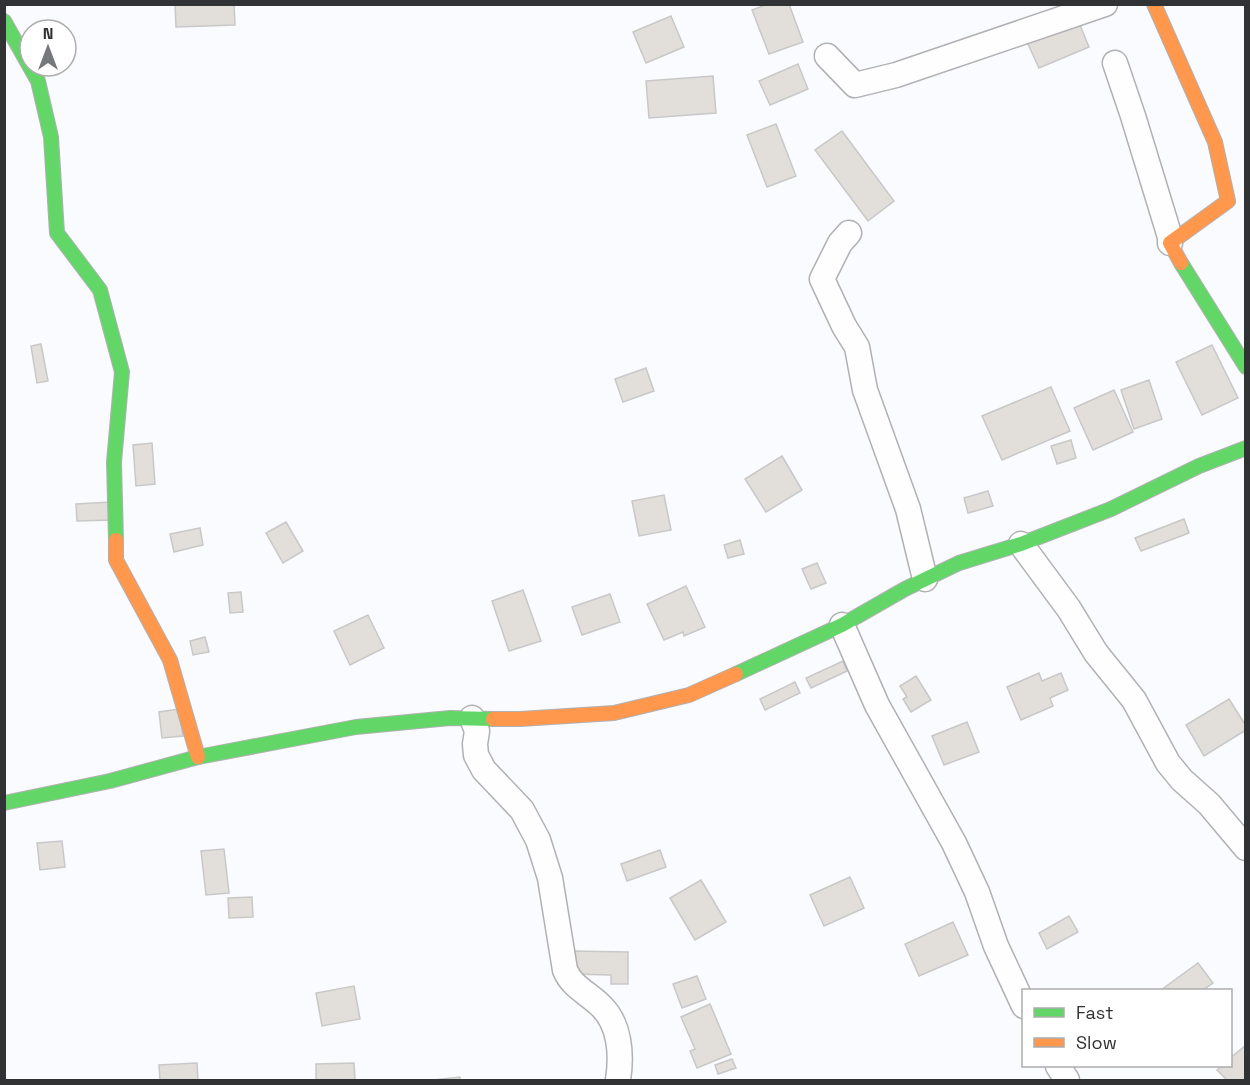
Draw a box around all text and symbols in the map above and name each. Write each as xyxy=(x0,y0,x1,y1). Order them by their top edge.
north arrow xyxy=(18,18,78,78)
text: N xyxy=(43,23,53,44)
legend xyxy=(1022,989,1232,1067)
text: Fast xyxy=(1076,1001,1113,1024)
text: Slow xyxy=(1076,1031,1117,1054)

